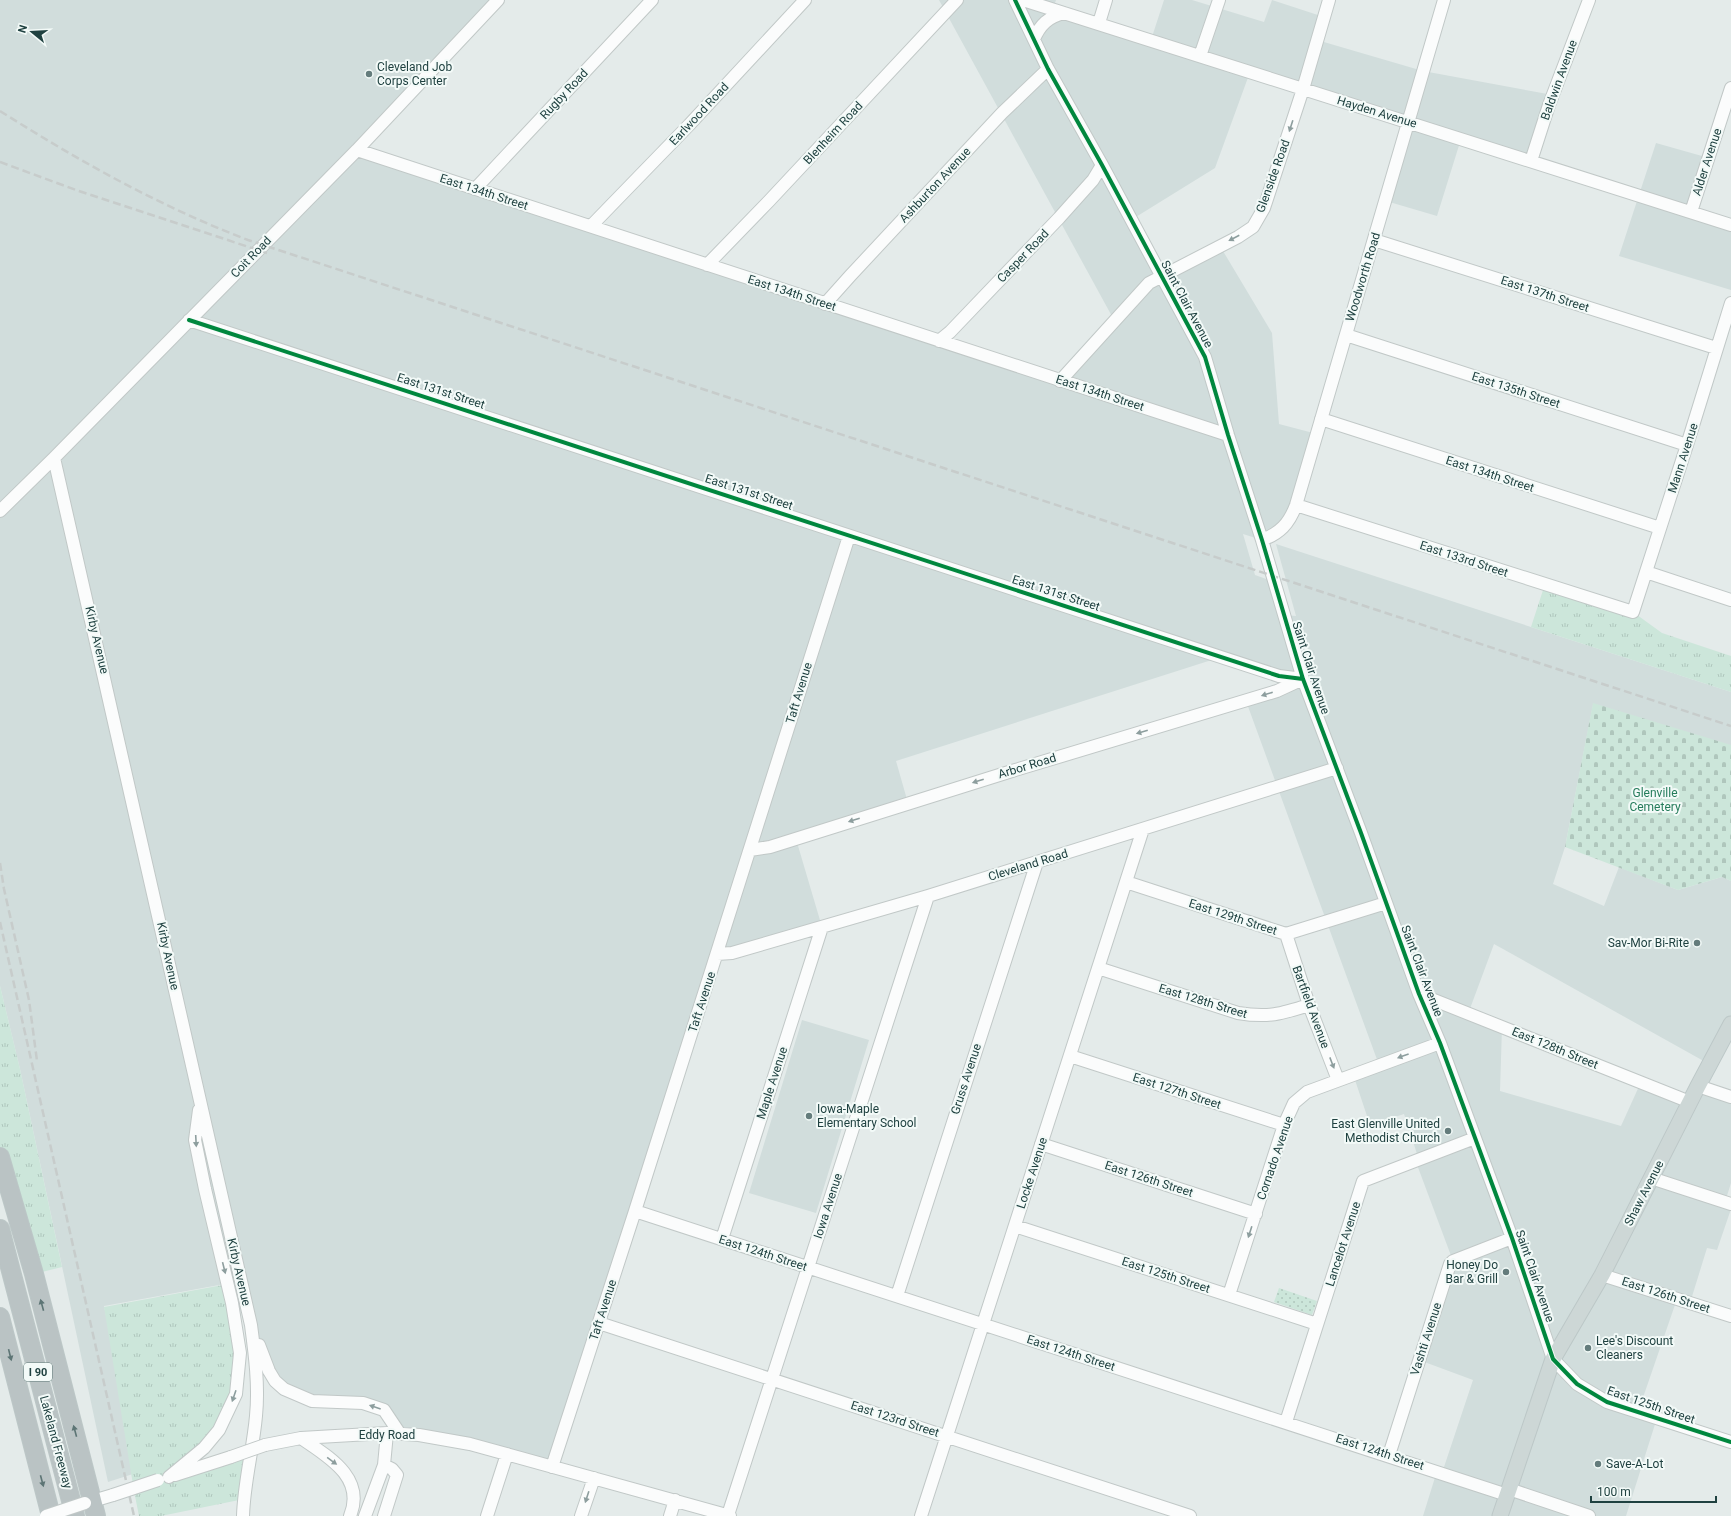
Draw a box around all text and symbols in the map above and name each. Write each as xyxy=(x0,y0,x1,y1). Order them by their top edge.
north arrow xyxy=(12,12,52,52)
text: N xyxy=(16,23,30,35)
street label: Baldwin Avenue xyxy=(1538,38,1580,122)
place label: Cleveland Job Corps Center xyxy=(377,60,452,88)
street label: Rugby Road xyxy=(537,66,591,122)
marker: Cleveland Job Corps Center xyxy=(364,69,374,79)
street label: Earlwood Road xyxy=(666,80,732,148)
street label: Hayden Avenue xyxy=(1335,93,1419,131)
street label: Blenheim Road xyxy=(800,99,866,167)
one-way arrow xyxy=(1287,120,1293,132)
street label: Alder Avenue xyxy=(1690,126,1724,198)
street label: Glenside Road xyxy=(1253,138,1293,214)
street label: Ashburton Avenue xyxy=(897,144,973,226)
street label: East 134th Street xyxy=(438,171,530,213)
street label: Casper Road xyxy=(994,227,1052,285)
street label: Woodworth Road xyxy=(1343,231,1383,323)
street label: Coit Road xyxy=(228,233,274,281)
one-way arrow xyxy=(1229,235,1240,242)
street label: Saint Clair Avenue xyxy=(1158,258,1216,350)
street label: East 134th Street xyxy=(746,272,838,314)
street label: East 137th Street xyxy=(1499,273,1591,315)
street label: East 135th Street xyxy=(1470,369,1562,411)
street label: East 131st Street xyxy=(395,370,487,412)
street label: East 134th Street xyxy=(1054,372,1146,414)
street label: Mann Avenue xyxy=(1665,421,1701,495)
street label: East 134th Street xyxy=(1444,453,1536,495)
street label: East 131st Street xyxy=(703,471,795,513)
street label: East 133rd Street xyxy=(1418,538,1510,580)
street label: East 131st Street xyxy=(1010,572,1102,614)
street label: Kirby Avenue xyxy=(82,605,112,675)
street label: Saint Clair Avenue xyxy=(1289,620,1333,716)
street label: Taft Avenue xyxy=(783,661,815,725)
one-way arrow xyxy=(1260,692,1272,698)
one-way arrow xyxy=(1136,729,1148,735)
street label: Arbor Road xyxy=(996,751,1058,781)
one-way arrow xyxy=(971,778,983,784)
park label: Glenville Cemetery xyxy=(1629,786,1681,814)
one-way arrow xyxy=(847,818,859,824)
street label: Cleveland Road xyxy=(987,846,1069,884)
street label: East 129th Street xyxy=(1187,896,1279,938)
street label: Kirby Avenue xyxy=(154,921,182,991)
street label: Saint Clair Avenue xyxy=(1398,923,1446,1019)
place label: Sav-Mor Bi-Rite xyxy=(1608,936,1689,950)
marker: Sav-Mor Bi-Rite xyxy=(1692,938,1702,948)
street label: Bartfield Avenue xyxy=(1290,964,1332,1050)
street label: Taft Avenue xyxy=(686,970,718,1034)
street label: East 128th Street xyxy=(1157,981,1249,1021)
street label: East 128th Street xyxy=(1510,1024,1600,1072)
street label: Gruss Avenue xyxy=(948,1042,984,1116)
street label: Maple Avenue xyxy=(754,1045,790,1121)
one-way arrow xyxy=(1397,1054,1409,1060)
one-way arrow xyxy=(1329,1057,1335,1069)
street label: East 127th Street xyxy=(1131,1070,1223,1112)
place label: Iowa-Maple Elementary School xyxy=(817,1102,917,1130)
marker: Iowa-Maple Elementary School xyxy=(804,1111,814,1121)
street label: Cornado Avenue xyxy=(1254,1114,1296,1202)
place label: East Glenville United Methodist Church xyxy=(1331,1117,1440,1145)
marker: East Glenville United Methodist Church xyxy=(1443,1126,1453,1136)
one-way arrow xyxy=(193,1135,200,1147)
street label: Locke Avenue xyxy=(1014,1136,1050,1210)
street label: East 126th Street xyxy=(1103,1158,1195,1200)
street label: Shaw Avenue xyxy=(1622,1158,1666,1228)
street label: Iowa Avenue xyxy=(811,1172,845,1240)
street label: Lancelot Avenue xyxy=(1323,1200,1363,1288)
one-way arrow xyxy=(1247,1227,1253,1239)
street label: Saint Clair Avenue xyxy=(1513,1228,1557,1324)
street label: East 124th Street xyxy=(717,1232,809,1274)
street label: Kirby Avenue xyxy=(224,1237,254,1307)
street label: East 125th Street xyxy=(1120,1254,1212,1296)
place label: Honey Do Bar & Grill xyxy=(1446,1258,1498,1286)
one-way arrow xyxy=(221,1262,227,1274)
marker: Honey Do Bar & Grill xyxy=(1501,1267,1511,1277)
street label: East 126th Street xyxy=(1620,1274,1712,1316)
street label: Taft Avenue xyxy=(587,1278,619,1342)
one-way arrow xyxy=(39,1299,45,1311)
street label: Vashti Avenue xyxy=(1408,1301,1444,1377)
street label: East 124th Street xyxy=(1025,1332,1117,1374)
place label: Lee's Discount Cleaners xyxy=(1596,1334,1673,1362)
marker: Lee's Discount Cleaners xyxy=(1583,1343,1593,1353)
one-way arrow xyxy=(7,1349,13,1361)
road number: I 90 xyxy=(24,1363,52,1381)
street label: East 125th Street xyxy=(1605,1383,1697,1427)
one-way arrow xyxy=(231,1390,237,1402)
street label: Lakeland Freeway xyxy=(37,1394,75,1490)
street label: East 123rd Street xyxy=(849,1398,941,1440)
one-way arrow xyxy=(368,1403,380,1409)
one-way arrow xyxy=(72,1425,78,1437)
street label: Eddy Road xyxy=(359,1428,415,1442)
street label: East 124th Street xyxy=(1334,1431,1426,1473)
one-way arrow xyxy=(327,1457,338,1465)
place label: Save-A-Lot xyxy=(1606,1457,1663,1471)
marker: Save-A-Lot xyxy=(1593,1459,1603,1469)
one-way arrow xyxy=(39,1475,45,1487)
scale bar xyxy=(1591,1478,1716,1504)
text: 100 m xyxy=(1597,1485,1631,1499)
one-way arrow xyxy=(584,1491,590,1503)

